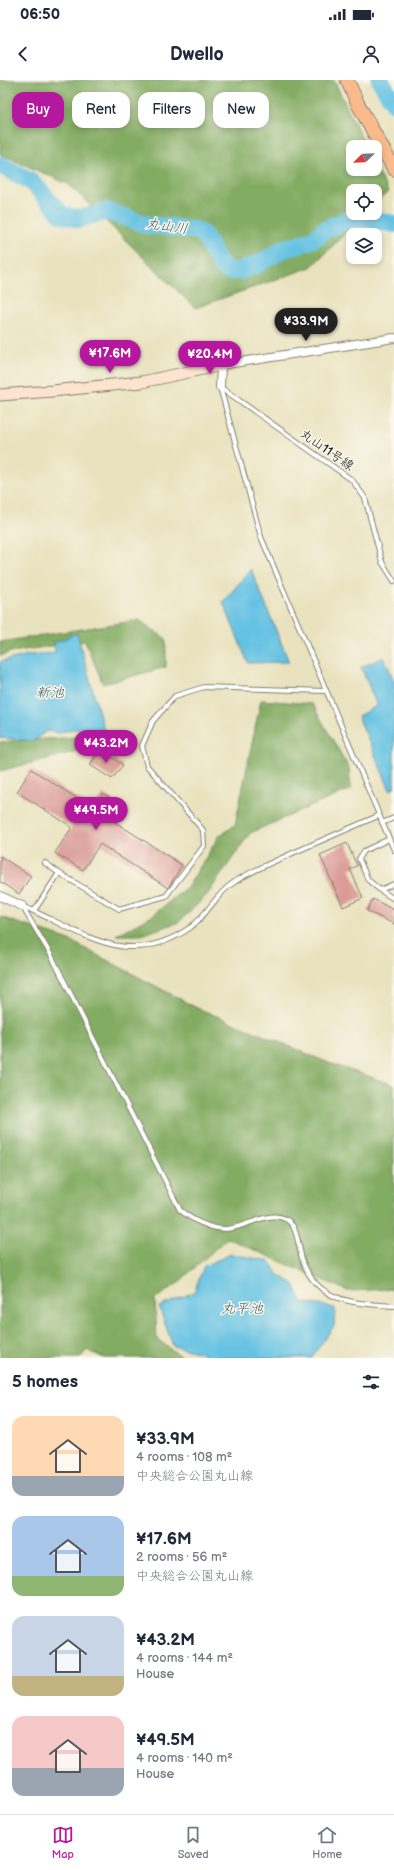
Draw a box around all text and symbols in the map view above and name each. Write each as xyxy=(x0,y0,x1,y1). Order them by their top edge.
text: 06:50 xyxy=(20,5,60,24)
icon: back xyxy=(12,43,34,65)
icon: person xyxy=(360,43,382,65)
text: Dwello xyxy=(170,44,224,65)
chip: Buy xyxy=(12,92,64,128)
chip: Rent xyxy=(72,92,130,128)
chip: Filters xyxy=(138,92,205,128)
chip: New xyxy=(213,92,269,128)
north arrow xyxy=(346,140,382,176)
map controls xyxy=(346,140,382,264)
button: locate xyxy=(346,184,382,220)
water label: 丸山川 xyxy=(145,215,189,237)
button: layers xyxy=(346,228,382,264)
pin: ¥33.9M xyxy=(273,308,339,342)
text: ¥33.9M xyxy=(284,313,328,329)
pin: ¥17.6M xyxy=(77,340,143,374)
pin: ¥20.4M xyxy=(177,341,243,375)
text: ¥17.6M xyxy=(89,345,131,361)
text: ¥20.4M xyxy=(187,346,233,362)
street label: 丸山11号線 xyxy=(297,426,358,475)
water label: 新池 xyxy=(36,684,65,701)
pin: ¥43.2M xyxy=(73,730,139,764)
text: ¥43.2M xyxy=(83,735,129,751)
pin: ¥49.5M xyxy=(63,797,129,831)
text: ¥49.5M xyxy=(74,802,118,818)
water label: 丸平池 xyxy=(221,1300,264,1317)
icon: filters xyxy=(360,1371,382,1393)
text: 5 homes xyxy=(12,1372,78,1392)
text: ¥33.9M xyxy=(136,1429,195,1449)
icon: home xyxy=(44,1432,92,1480)
text: 4 rooms · 108 m² xyxy=(136,1449,232,1465)
text: 中央総合公園丸山線 xyxy=(136,1468,253,1484)
text: ¥17.6M xyxy=(136,1529,192,1549)
icon: home xyxy=(44,1532,92,1580)
text: 2 rooms · 56 m² xyxy=(136,1549,227,1565)
text: 中央総合公園丸山線 xyxy=(136,1568,253,1584)
text: ¥43.2M xyxy=(136,1630,195,1650)
icon: home xyxy=(44,1632,92,1680)
text: 4 rooms · 144 m² xyxy=(136,1650,233,1666)
text: House xyxy=(136,1666,174,1682)
text: ¥49.5M xyxy=(136,1730,195,1750)
icon: home xyxy=(44,1732,92,1780)
text: 4 rooms · 140 m² xyxy=(136,1750,233,1766)
text: House xyxy=(136,1766,174,1782)
tab: Map xyxy=(52,1824,74,1861)
tab: Saved xyxy=(178,1824,209,1861)
tab: Home xyxy=(312,1824,342,1861)

